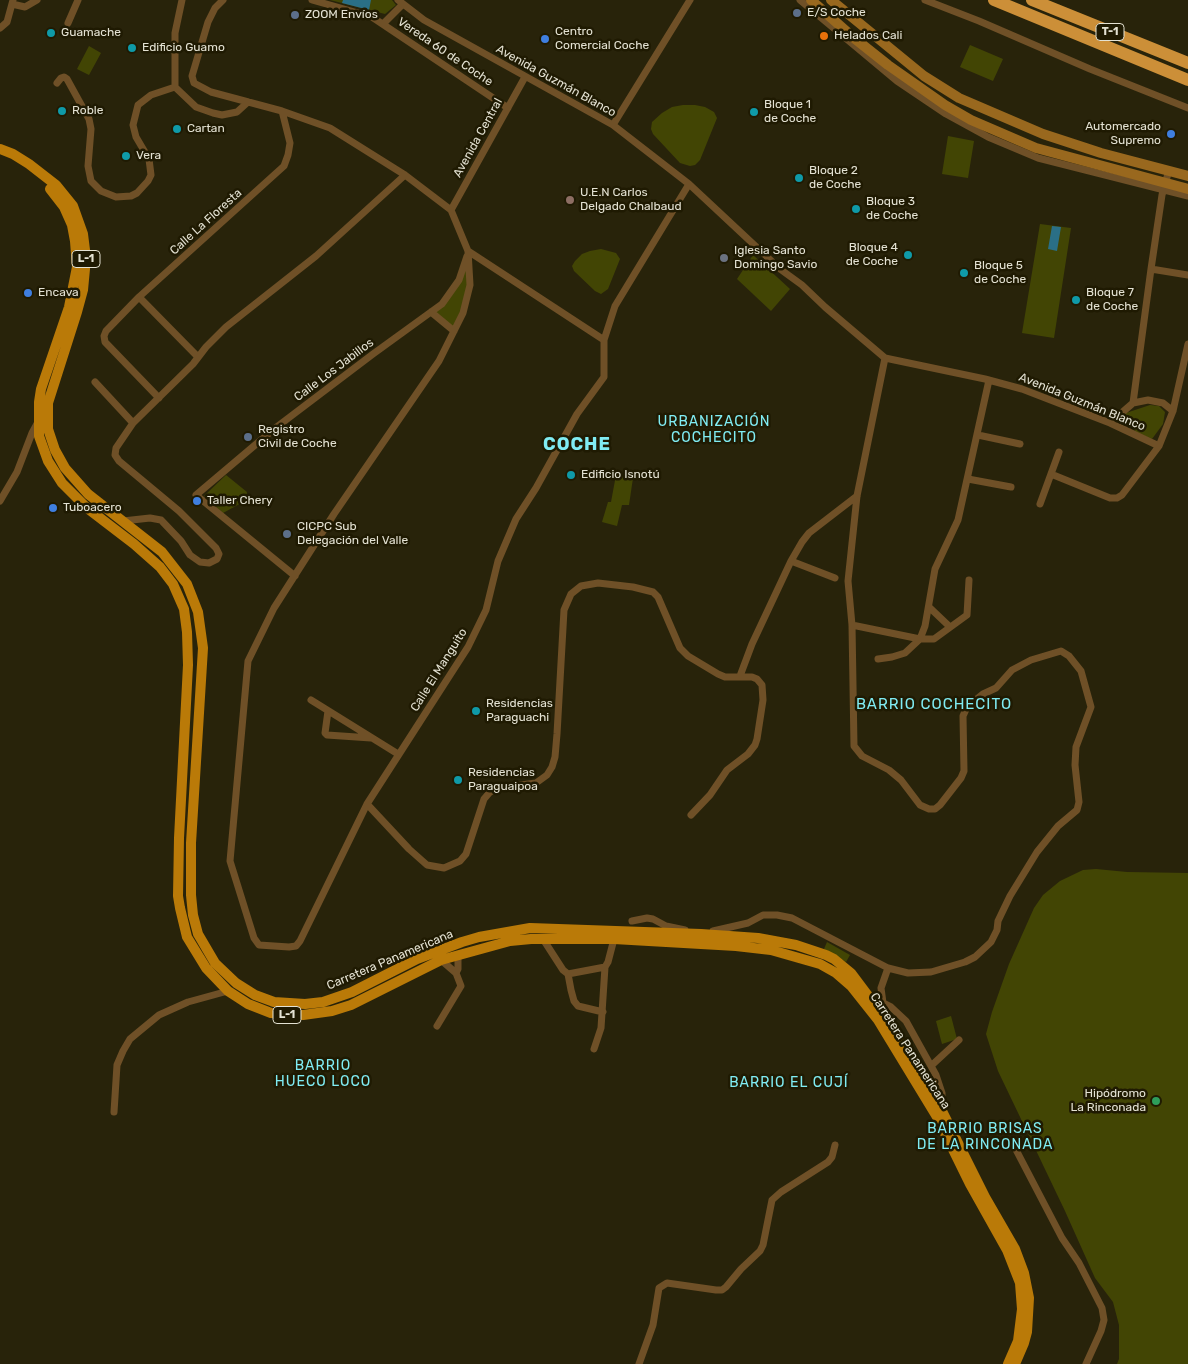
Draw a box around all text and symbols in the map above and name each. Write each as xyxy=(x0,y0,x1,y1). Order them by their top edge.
place label: E/S Coche xyxy=(807,6,866,20)
marker: E/S Coche xyxy=(791,7,803,19)
place label: ZOOM Envíos xyxy=(305,8,378,22)
marker: ZOOM Envíos xyxy=(289,9,301,21)
street label: Vereda 60 de Coche xyxy=(395,15,495,89)
road number: T-1 xyxy=(1096,24,1124,41)
place label: Centro Comercial Coche xyxy=(555,25,649,53)
place label: Guamache xyxy=(61,26,121,40)
marker: Guamache xyxy=(45,27,57,39)
place label: Helados Cali xyxy=(834,29,902,43)
marker: Helados Cali xyxy=(818,30,830,42)
marker: Centro Comercial Coche xyxy=(539,33,551,45)
place label: Edificio Guamo xyxy=(142,41,225,55)
marker: Edificio Guamo xyxy=(126,42,138,54)
street label: Avenida Guzmán Blanco xyxy=(493,42,619,120)
street label: Avenida Central xyxy=(450,96,506,180)
place label: Bloque 1 de Coche xyxy=(764,98,816,126)
place label: Roble xyxy=(72,104,103,118)
marker: Roble xyxy=(56,105,68,117)
marker: Bloque 1 de Coche xyxy=(748,106,760,118)
place label: Automercado Supremo xyxy=(1085,120,1161,148)
place label: Cartan xyxy=(187,122,225,136)
marker: Cartan xyxy=(171,123,183,135)
marker: Automercado Supremo xyxy=(1165,128,1177,140)
place label: Vera xyxy=(136,149,161,163)
marker: Vera xyxy=(120,150,132,162)
place label: Bloque 2 de Coche xyxy=(809,164,861,192)
marker: Bloque 2 de Coche xyxy=(793,172,805,184)
street label: Calle La Floresta xyxy=(167,186,245,258)
place label: U.E.N Carlos Delgado Chalbaud xyxy=(580,186,682,214)
marker: U.E.N Carlos Delgado Chalbaud xyxy=(564,194,576,206)
place label: Bloque 3 de Coche xyxy=(866,195,918,223)
marker: Bloque 3 de Coche xyxy=(850,203,862,215)
place label: Bloque 4 de Coche xyxy=(846,241,898,269)
place label: Iglesia Santo Domingo Savio xyxy=(734,244,817,272)
marker: Bloque 4 de Coche xyxy=(902,249,914,261)
road number: L-1 xyxy=(72,250,100,268)
marker: Iglesia Santo Domingo Savio xyxy=(718,252,730,264)
place label: Bloque 5 de Coche xyxy=(974,259,1026,287)
marker: Bloque 5 de Coche xyxy=(958,267,970,279)
place label: Encava xyxy=(38,286,79,300)
place label: Bloque 7 de Coche xyxy=(1086,286,1138,314)
marker: Encava xyxy=(22,287,34,299)
marker: Bloque 7 de Coche xyxy=(1070,294,1082,306)
street label: Calle Los Jabillos xyxy=(291,335,377,405)
street label: Avenida Guzmán Blanco xyxy=(1017,370,1147,434)
district label: URBANIZACIÓN COCHECITO xyxy=(656,414,772,447)
place label: Registro Civil de Coche xyxy=(258,423,337,451)
marker: Registro Civil de Coche xyxy=(242,431,254,443)
district label: COCHE xyxy=(542,434,612,456)
place label: Edificio Isnotú xyxy=(581,468,660,482)
marker: Edificio Isnotú xyxy=(565,469,577,481)
place label: Taller Chery xyxy=(207,494,273,508)
marker: Taller Chery xyxy=(191,495,203,507)
place label: Tuboacero xyxy=(63,501,122,515)
marker: Tuboacero xyxy=(47,502,59,514)
place label: CICPC Sub Delegación del Valle xyxy=(297,520,408,548)
marker: CICPC Sub Delegación del Valle xyxy=(281,528,293,540)
street label: Calle El Manguito xyxy=(408,626,470,714)
district label: BARRIO COCHECITO xyxy=(854,696,1014,714)
place label: Residencias Paraguachi xyxy=(486,697,553,725)
marker: Residencias Paraguachi xyxy=(470,705,482,717)
place label: Residencias Paraguaipoa xyxy=(468,766,538,794)
marker: Residencias Paraguaipoa xyxy=(452,774,464,786)
street label: Carretera Panamericana xyxy=(325,927,455,993)
street label: Carretera Panamericana xyxy=(867,990,953,1112)
road number: L-1 xyxy=(273,1006,301,1024)
district label: BARRIO HUECO LOCO xyxy=(274,1058,372,1090)
district label: BARRIO EL CUJÍ xyxy=(728,1075,850,1091)
place label: Hipódromo La Rinconada xyxy=(1070,1087,1146,1115)
marker: Hipódromo La Rinconada xyxy=(1150,1095,1162,1107)
district label: BARRIO BRISAS DE LA RINCONADA xyxy=(915,1121,1055,1154)

